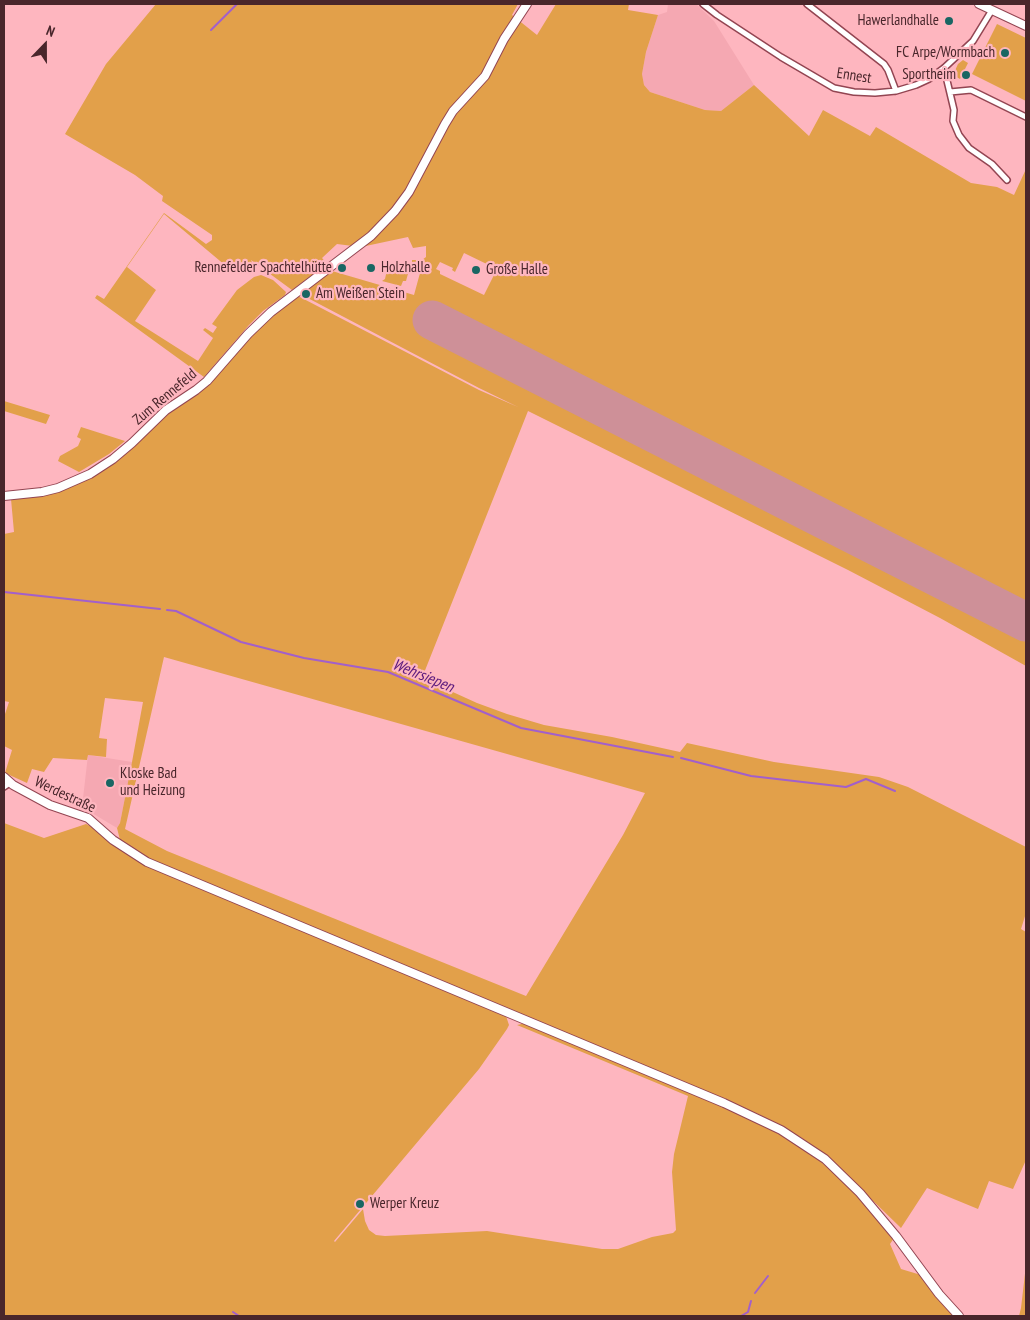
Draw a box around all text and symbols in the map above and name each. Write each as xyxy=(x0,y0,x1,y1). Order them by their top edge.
place label: Hawerlandhalle xyxy=(858,12,939,30)
marker: Hawerlandhalle xyxy=(943,15,955,27)
north arrow xyxy=(20,20,70,70)
text: N xyxy=(44,21,57,41)
place label: FC Arpe/Wormbach xyxy=(896,44,995,62)
marker: FC Arpe/Wormbach xyxy=(999,47,1011,59)
street label: Ennest xyxy=(835,64,873,88)
place label: Sportheim xyxy=(902,66,956,84)
marker: Sportheim xyxy=(960,69,972,81)
place label: Rennefelder Spachtelhütte xyxy=(194,259,332,277)
place label: Holzhalle xyxy=(381,259,430,277)
place label: Große Halle xyxy=(486,261,548,279)
marker: Rennefelder Spachtelhütte xyxy=(336,262,348,274)
marker: Holzhalle xyxy=(365,262,377,274)
marker: Große Halle xyxy=(470,264,482,276)
place label: Am Weißen Stein xyxy=(316,285,405,303)
marker: Am Weißen Stein xyxy=(300,288,312,300)
street label: Zum Rennefeld xyxy=(129,365,201,429)
water label: Wehrsiepen xyxy=(390,655,456,697)
place label: Kloske Bad und Heizung xyxy=(120,765,185,800)
street label: Werdestraße xyxy=(32,773,98,817)
marker: Kloske Bad und Heizung xyxy=(104,777,116,789)
place label: Werper Kreuz xyxy=(370,1195,439,1213)
marker: Werper Kreuz xyxy=(354,1198,366,1210)

